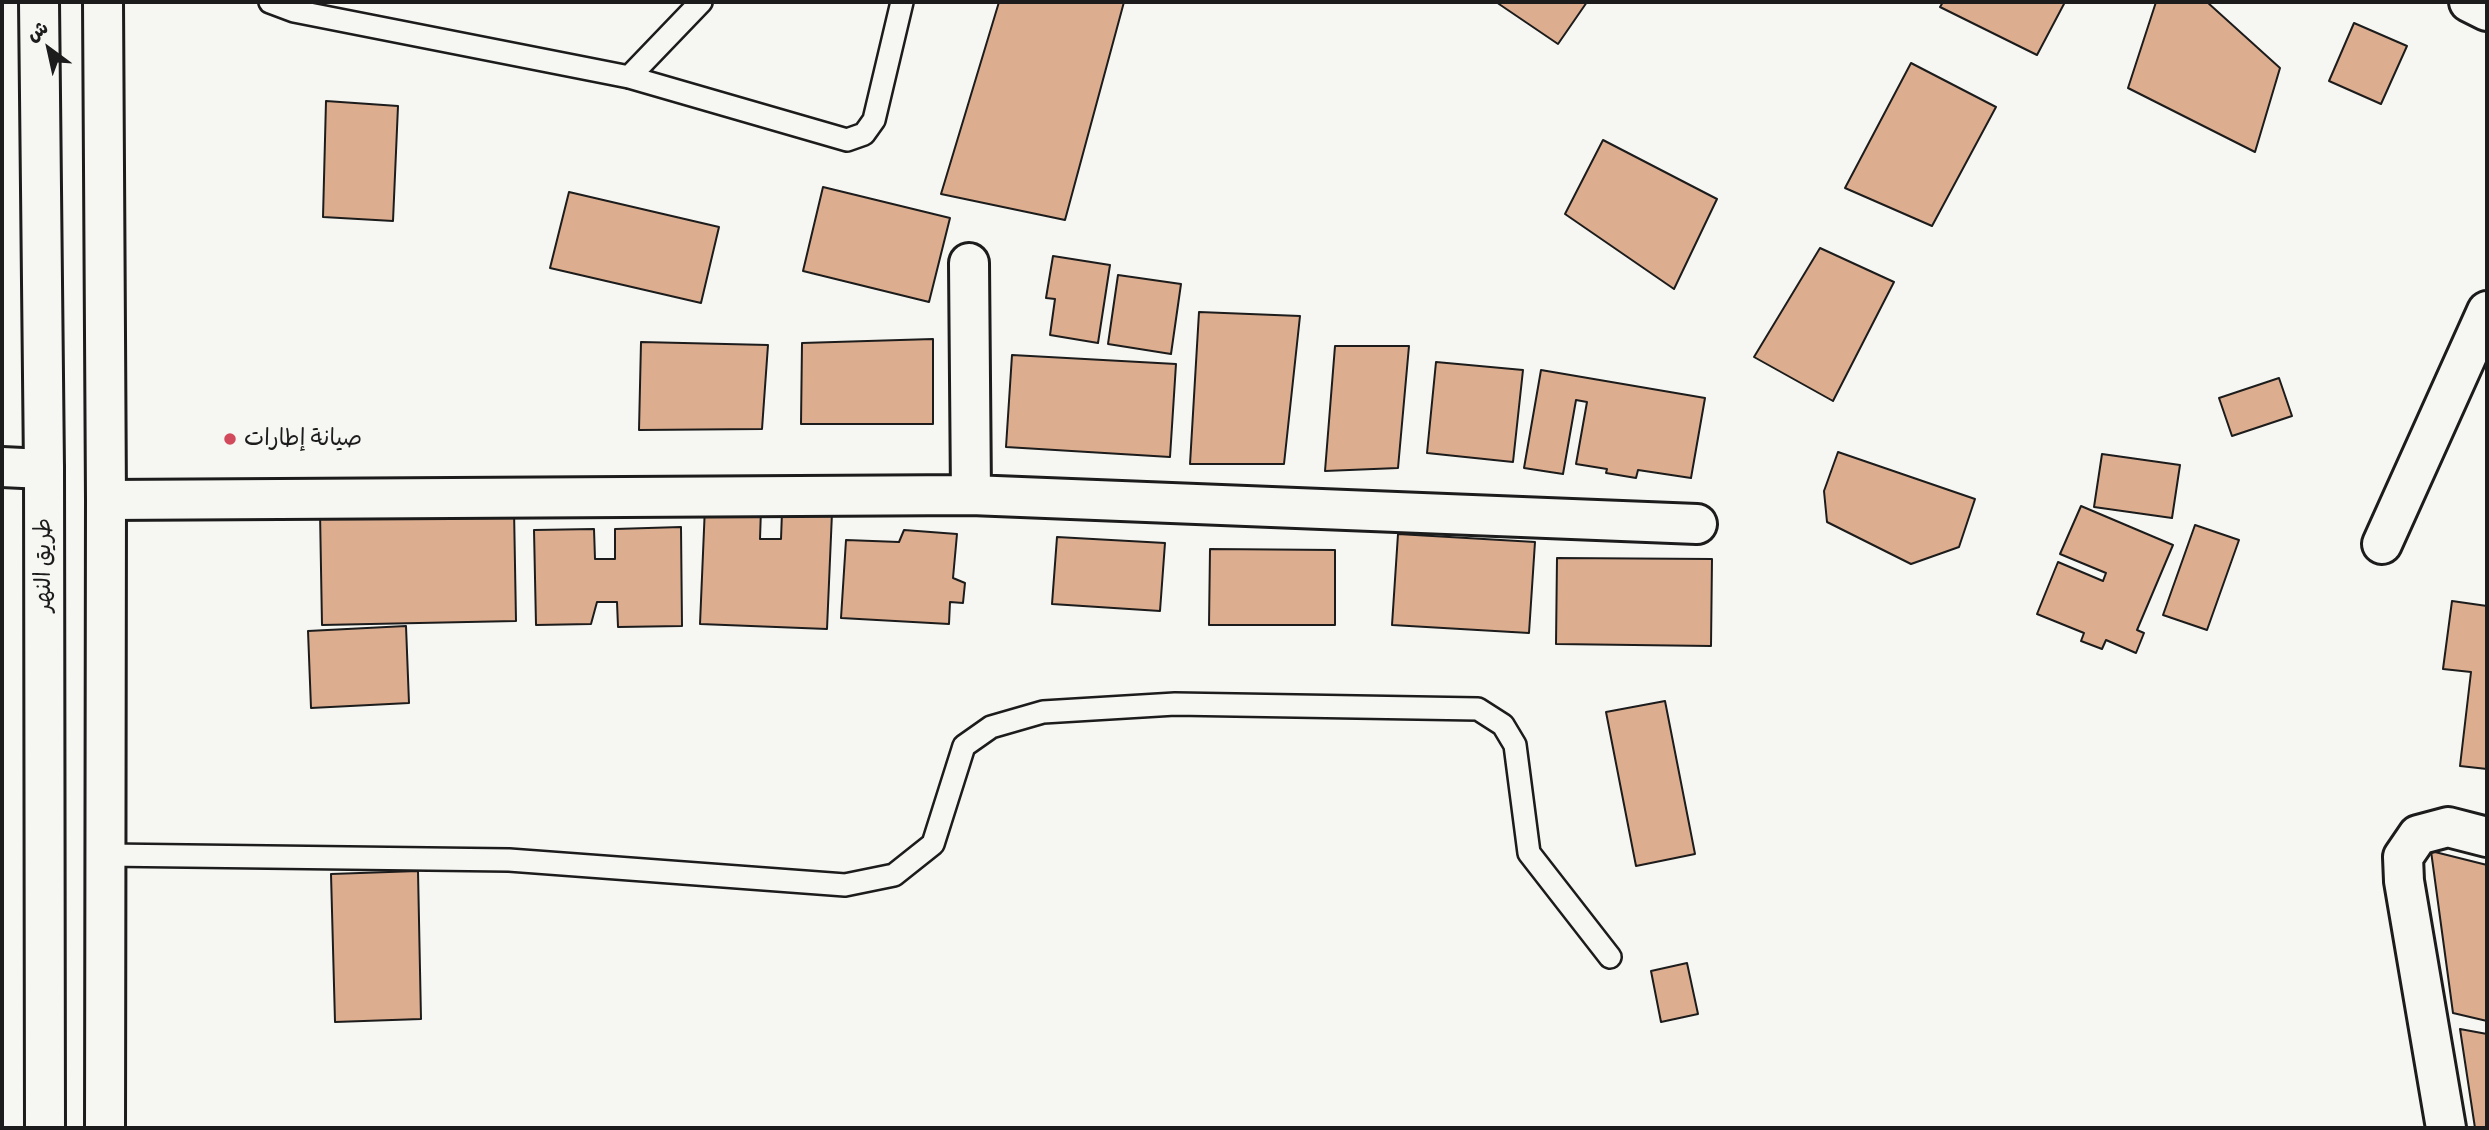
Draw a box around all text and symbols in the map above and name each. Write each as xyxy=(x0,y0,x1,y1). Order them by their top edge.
north arrow xyxy=(14,14,84,84)
text: ش xyxy=(22,16,52,46)
place label: صيانة إطارات xyxy=(244,425,362,453)
marker: صيانة إطارات xyxy=(222,431,238,447)
street label: طريق النهر xyxy=(30,518,58,612)

